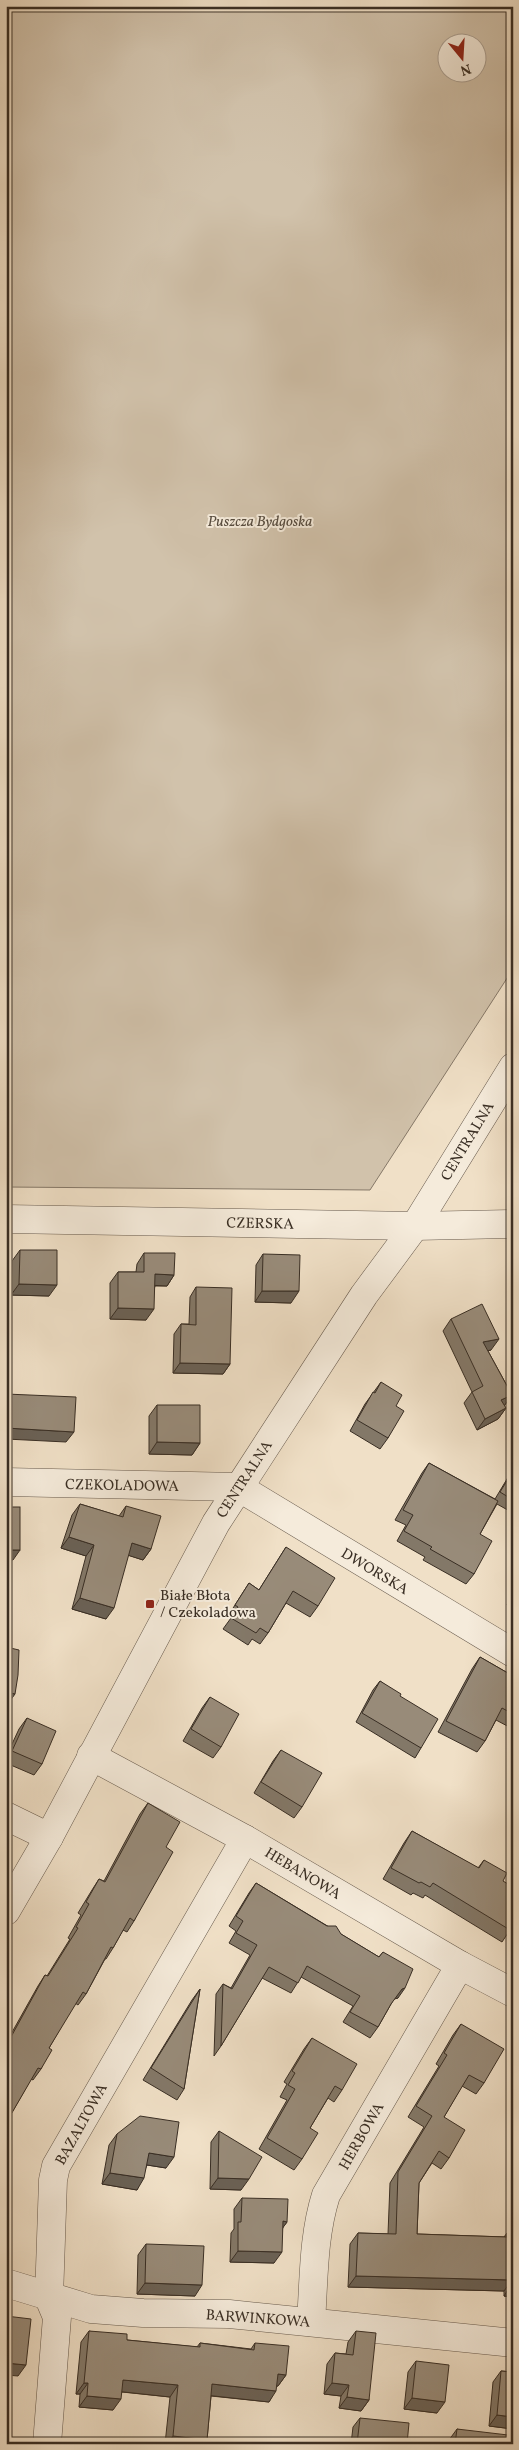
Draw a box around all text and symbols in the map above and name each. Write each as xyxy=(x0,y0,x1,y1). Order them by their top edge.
north arrow xyxy=(436,32,486,82)
text: N xyxy=(458,58,473,80)
park label: Puszcza Bydgoska xyxy=(208,512,312,533)
street label: CENTRALNA xyxy=(436,1098,500,1185)
street label: CZERSKA xyxy=(226,1213,294,1236)
street label: CENTRALNA xyxy=(212,1436,279,1523)
street label: CZEKOLADOWA xyxy=(65,1475,179,1498)
street label: DWORSKA xyxy=(336,1544,413,1601)
place label: Białe Błota / Czekoladowa xyxy=(160,1586,256,1624)
marker: Białe Błota / Czekoladowa xyxy=(144,1598,156,1610)
street label: HEBANOWA xyxy=(260,1843,345,1906)
street label: BAZALTOWA xyxy=(51,2080,114,2170)
street label: HERBOWA xyxy=(335,2099,390,2174)
street label: BARWINKOWA xyxy=(205,2305,311,2334)

